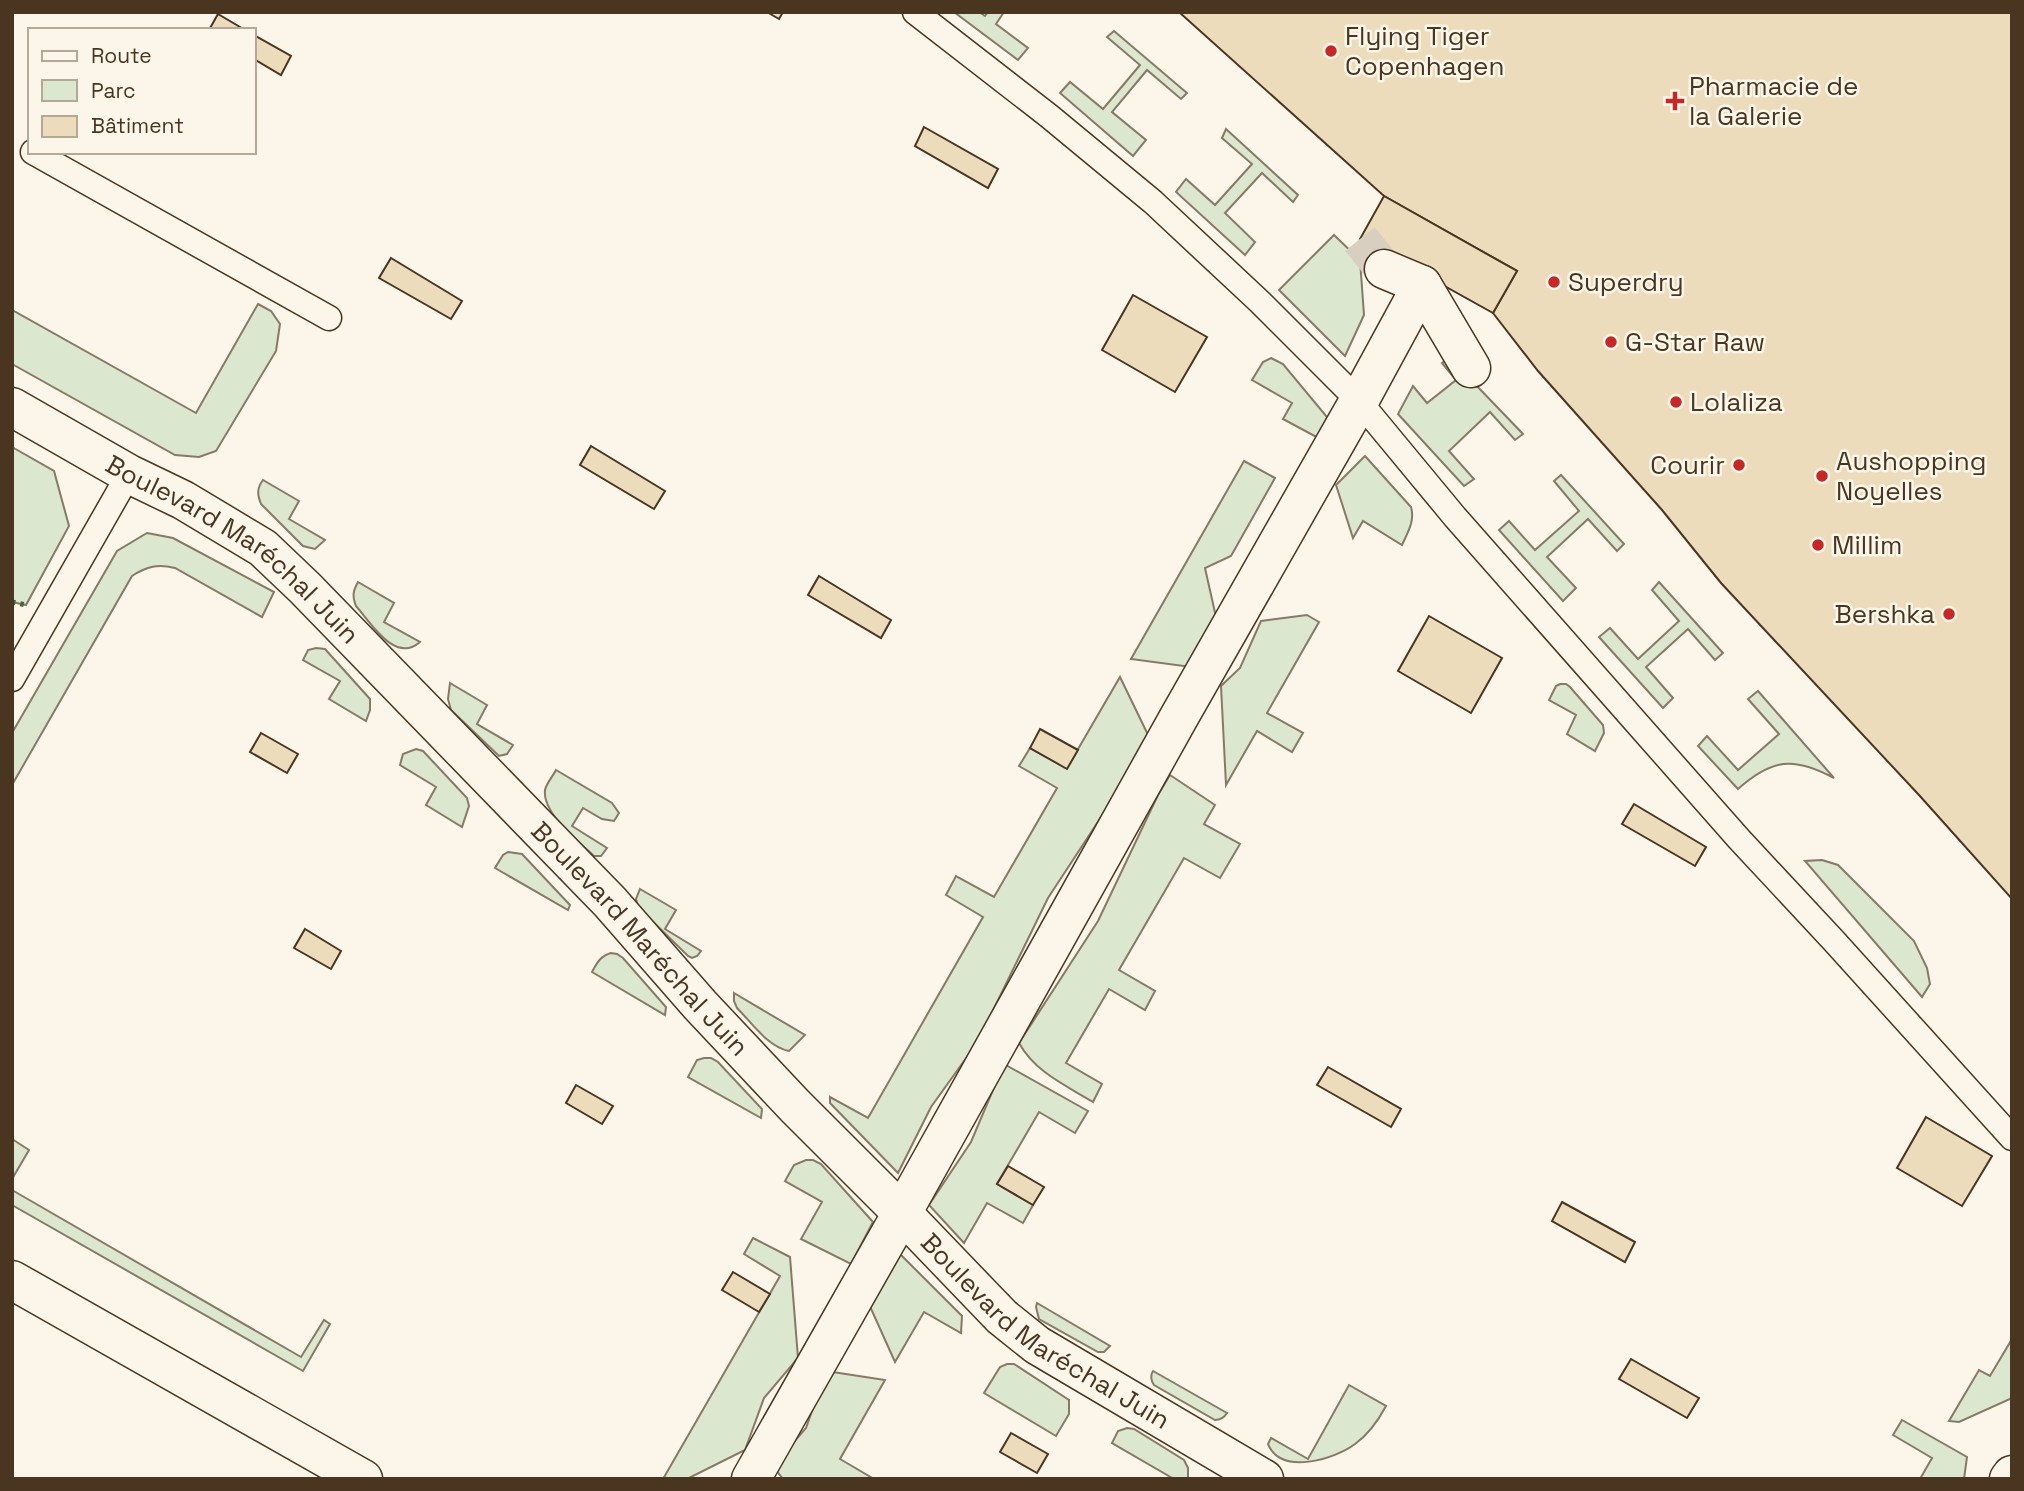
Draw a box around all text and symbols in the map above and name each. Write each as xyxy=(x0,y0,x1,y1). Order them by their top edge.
place label: Flying Tiger Copenhagen xyxy=(1345,19,1504,83)
legend xyxy=(28,28,256,154)
text: Route xyxy=(91,42,152,69)
marker: Flying Tiger Copenhagen xyxy=(1323,43,1339,59)
place label: Pharmacie de la Galerie xyxy=(1689,69,1858,133)
text: Parc xyxy=(91,77,136,104)
marker: Pharmacie de la Galerie xyxy=(1667,93,1683,109)
text: Bâtiment xyxy=(91,112,184,139)
place label: Superdry xyxy=(1568,265,1684,299)
marker: Superdry xyxy=(1546,274,1562,290)
place label: G-Star Raw xyxy=(1625,325,1765,359)
marker: G-Star Raw xyxy=(1603,334,1619,350)
place label: Lolaliza xyxy=(1690,385,1783,419)
marker: Lolaliza xyxy=(1668,394,1684,410)
place label: Aushopping Noyelles xyxy=(1836,444,1987,508)
street label: Boulevard Maréchal Juin xyxy=(100,447,367,651)
place label: Courir xyxy=(1650,448,1725,482)
marker: Courir xyxy=(1731,457,1747,473)
marker: Aushopping Noyelles xyxy=(1814,468,1830,484)
place label: Millim xyxy=(1832,528,1902,562)
marker: Millim xyxy=(1810,537,1826,553)
place label: Bershka xyxy=(1835,597,1935,631)
marker: Bershka xyxy=(1941,606,1957,622)
street label: Boulevard Maréchal Juin xyxy=(524,814,756,1063)
street label: Boulevard Maréchal Juin xyxy=(913,1226,1176,1437)

